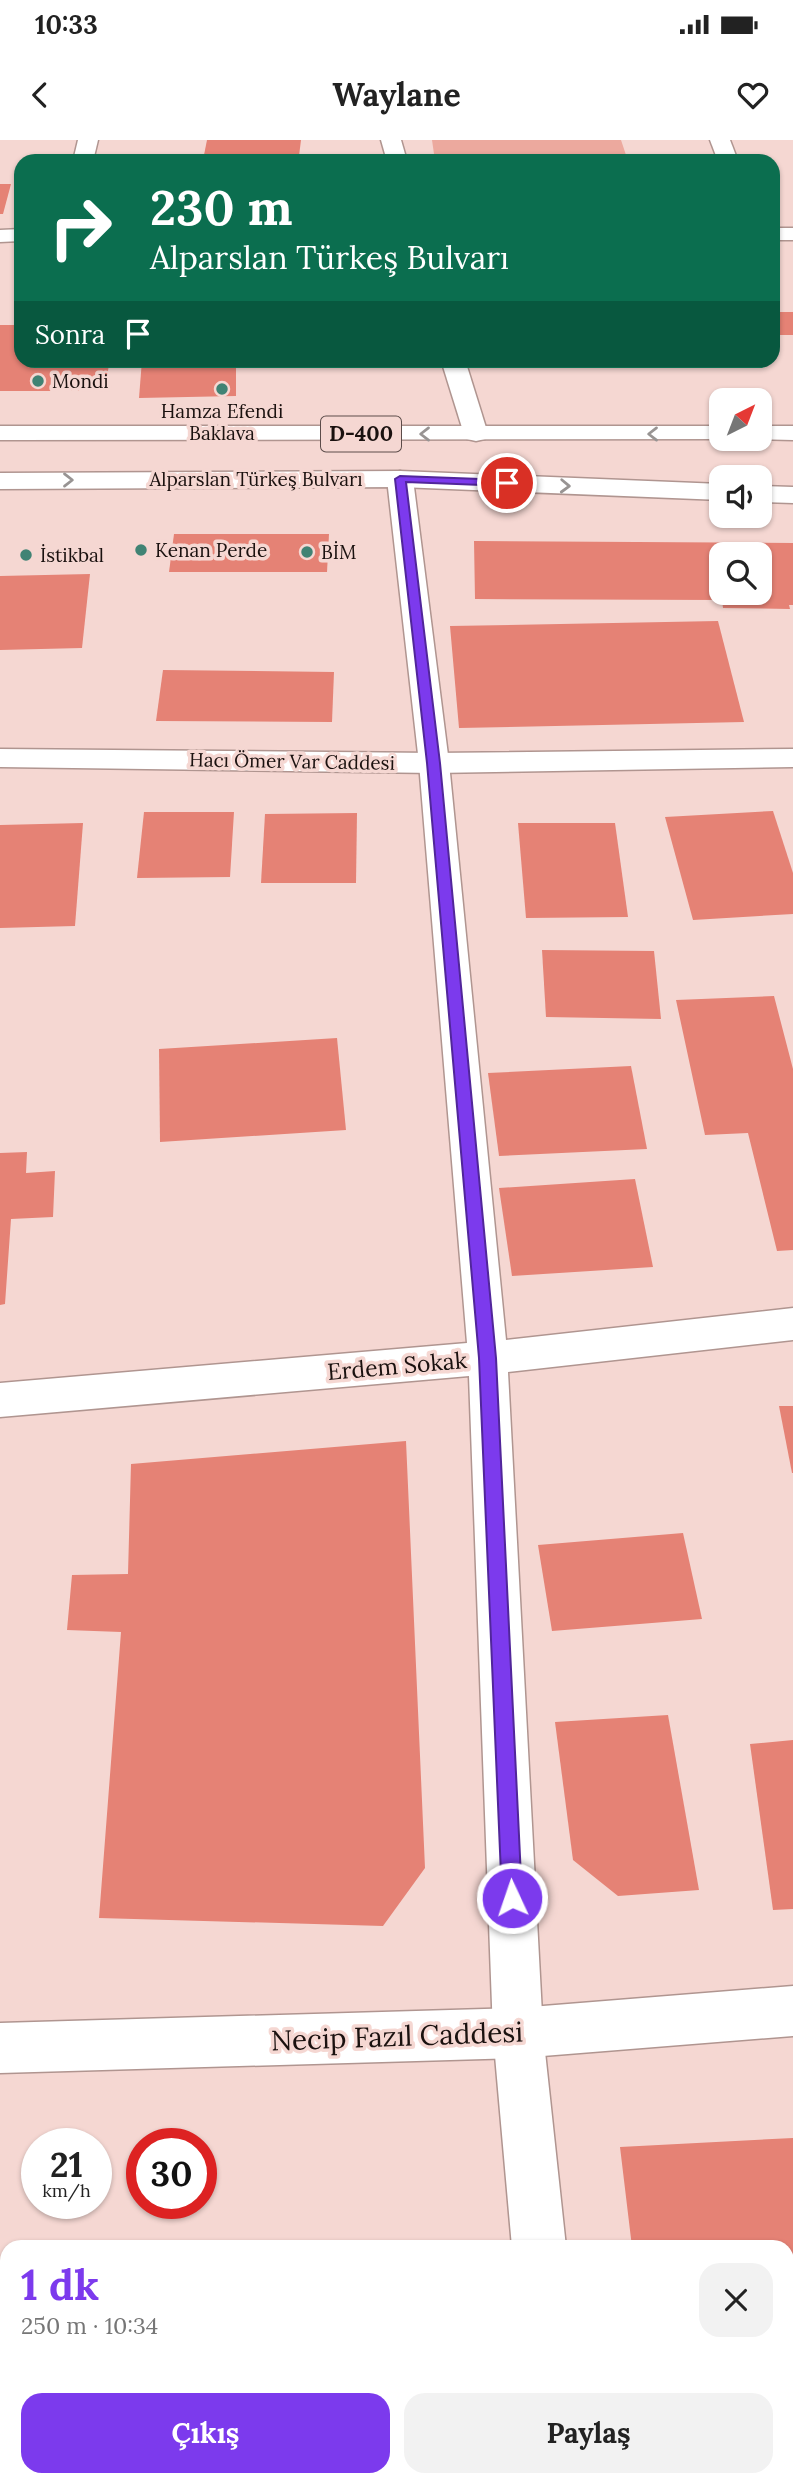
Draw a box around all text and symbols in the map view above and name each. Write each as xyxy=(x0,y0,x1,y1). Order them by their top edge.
text: 10:33 xyxy=(35,8,98,41)
text: Waylane xyxy=(332,74,461,115)
icon: back xyxy=(21,76,59,114)
icon: heart xyxy=(734,76,772,114)
text: 230 m xyxy=(150,176,293,238)
icon: right xyxy=(35,182,126,273)
text: Alparslan Türkeş Bulvarı xyxy=(150,237,509,278)
icon: arrive xyxy=(119,315,157,353)
text: Sonra xyxy=(35,318,105,351)
place label: Mondi xyxy=(52,369,109,393)
marker: Mondi xyxy=(30,373,46,389)
marker: Hamza Efendi Baklava xyxy=(214,381,230,397)
north arrow xyxy=(709,388,772,452)
map controls xyxy=(709,388,772,605)
place label: Hamza Efendi Baklava xyxy=(161,399,283,445)
road number: D-400 xyxy=(321,416,401,452)
one-way arrow xyxy=(420,426,430,442)
one-way arrow xyxy=(647,426,658,441)
pin xyxy=(477,453,537,513)
icon: arrive xyxy=(488,464,526,502)
button: sound xyxy=(709,465,772,528)
street label: Alparslan Türkeş Bulvarı xyxy=(148,467,363,491)
one-way arrow xyxy=(63,472,74,488)
one-way arrow xyxy=(560,478,571,493)
place label: Kenan Perde xyxy=(155,538,267,562)
place label: BİM xyxy=(321,540,356,564)
marker: Kenan Perde xyxy=(133,542,149,558)
button: search xyxy=(709,542,772,605)
place label: İstikbal xyxy=(40,543,104,567)
marker: BİM xyxy=(299,544,315,560)
marker: İstikbal xyxy=(18,547,34,563)
street label: Hacı Ömer Var Caddesi xyxy=(189,747,395,775)
street label: Erdem Sokak xyxy=(326,1345,469,1386)
position arrow xyxy=(475,1861,549,1935)
street label: Necip Fazıl Caddesi xyxy=(270,2014,524,2058)
speed limit sign: 30 xyxy=(126,2128,217,2219)
text: 21 xyxy=(50,2142,83,2187)
text: km/h xyxy=(42,2179,91,2202)
text: 1 dk xyxy=(21,2258,99,2312)
button: close xyxy=(699,2263,773,2337)
text: 250 m · 10:34 xyxy=(21,2311,158,2340)
button: Çıkış xyxy=(21,2393,390,2473)
button: Paylaş xyxy=(404,2393,773,2473)

